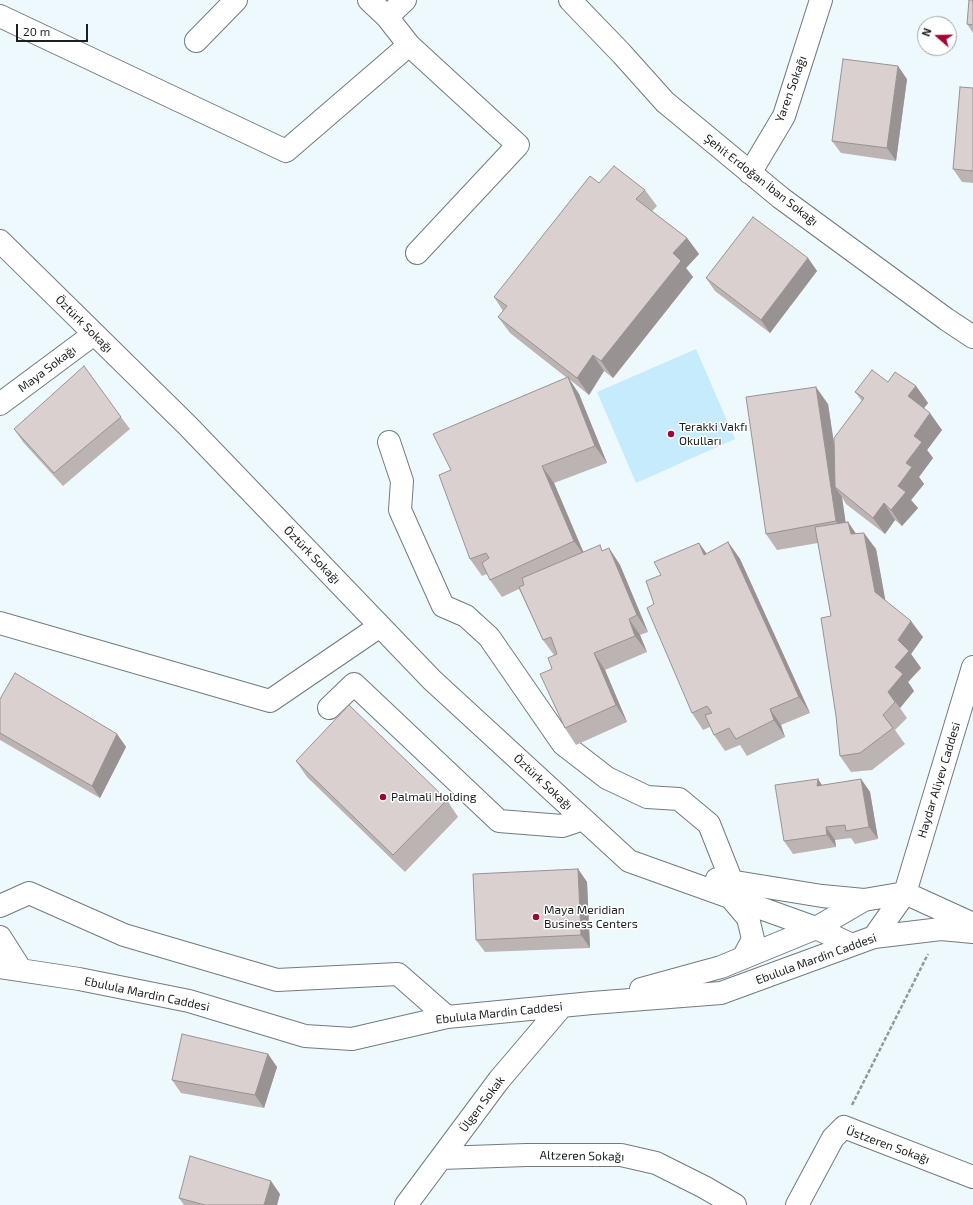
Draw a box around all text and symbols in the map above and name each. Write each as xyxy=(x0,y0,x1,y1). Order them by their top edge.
scale bar xyxy=(18,16,90,42)
north arrow xyxy=(917,16,957,56)
text: 20 m xyxy=(23,24,50,38)
text: N xyxy=(919,26,934,38)
street label: Yaren Sokağı xyxy=(772,54,810,124)
street label: Şehit Erdoğan İban Sokağı xyxy=(701,131,821,229)
street label: Öztürk Sokağı xyxy=(52,292,116,356)
street label: Maya Sokağı xyxy=(15,343,79,395)
place label: Terakki Vakfı Okulları xyxy=(679,420,748,448)
marker: Terakki Vakfı Okulları xyxy=(666,429,676,439)
street label: Öztürk Sokağı xyxy=(281,523,343,587)
street label: Haydar Aliyev Caddesi xyxy=(915,720,963,840)
street label: Öztürk Sokağı xyxy=(511,751,575,813)
place label: Palmali Holding xyxy=(391,790,476,804)
marker: Palmali Holding xyxy=(378,792,388,802)
place label: Maya Meridian Business Centers xyxy=(544,903,638,931)
marker: Maya Meridian Business Centers xyxy=(531,912,541,922)
street label: Ebulula Mardin Caddesi xyxy=(754,930,878,988)
street label: Ebulula Mardin Caddesi xyxy=(83,974,211,1014)
street label: Ebulula Mardin Caddesi xyxy=(435,999,563,1027)
street label: Ülgen Sokak xyxy=(456,1073,508,1135)
street label: Üstzeren Sokağı xyxy=(844,1123,932,1167)
street label: Altzeren Sokağı xyxy=(540,1148,624,1164)

